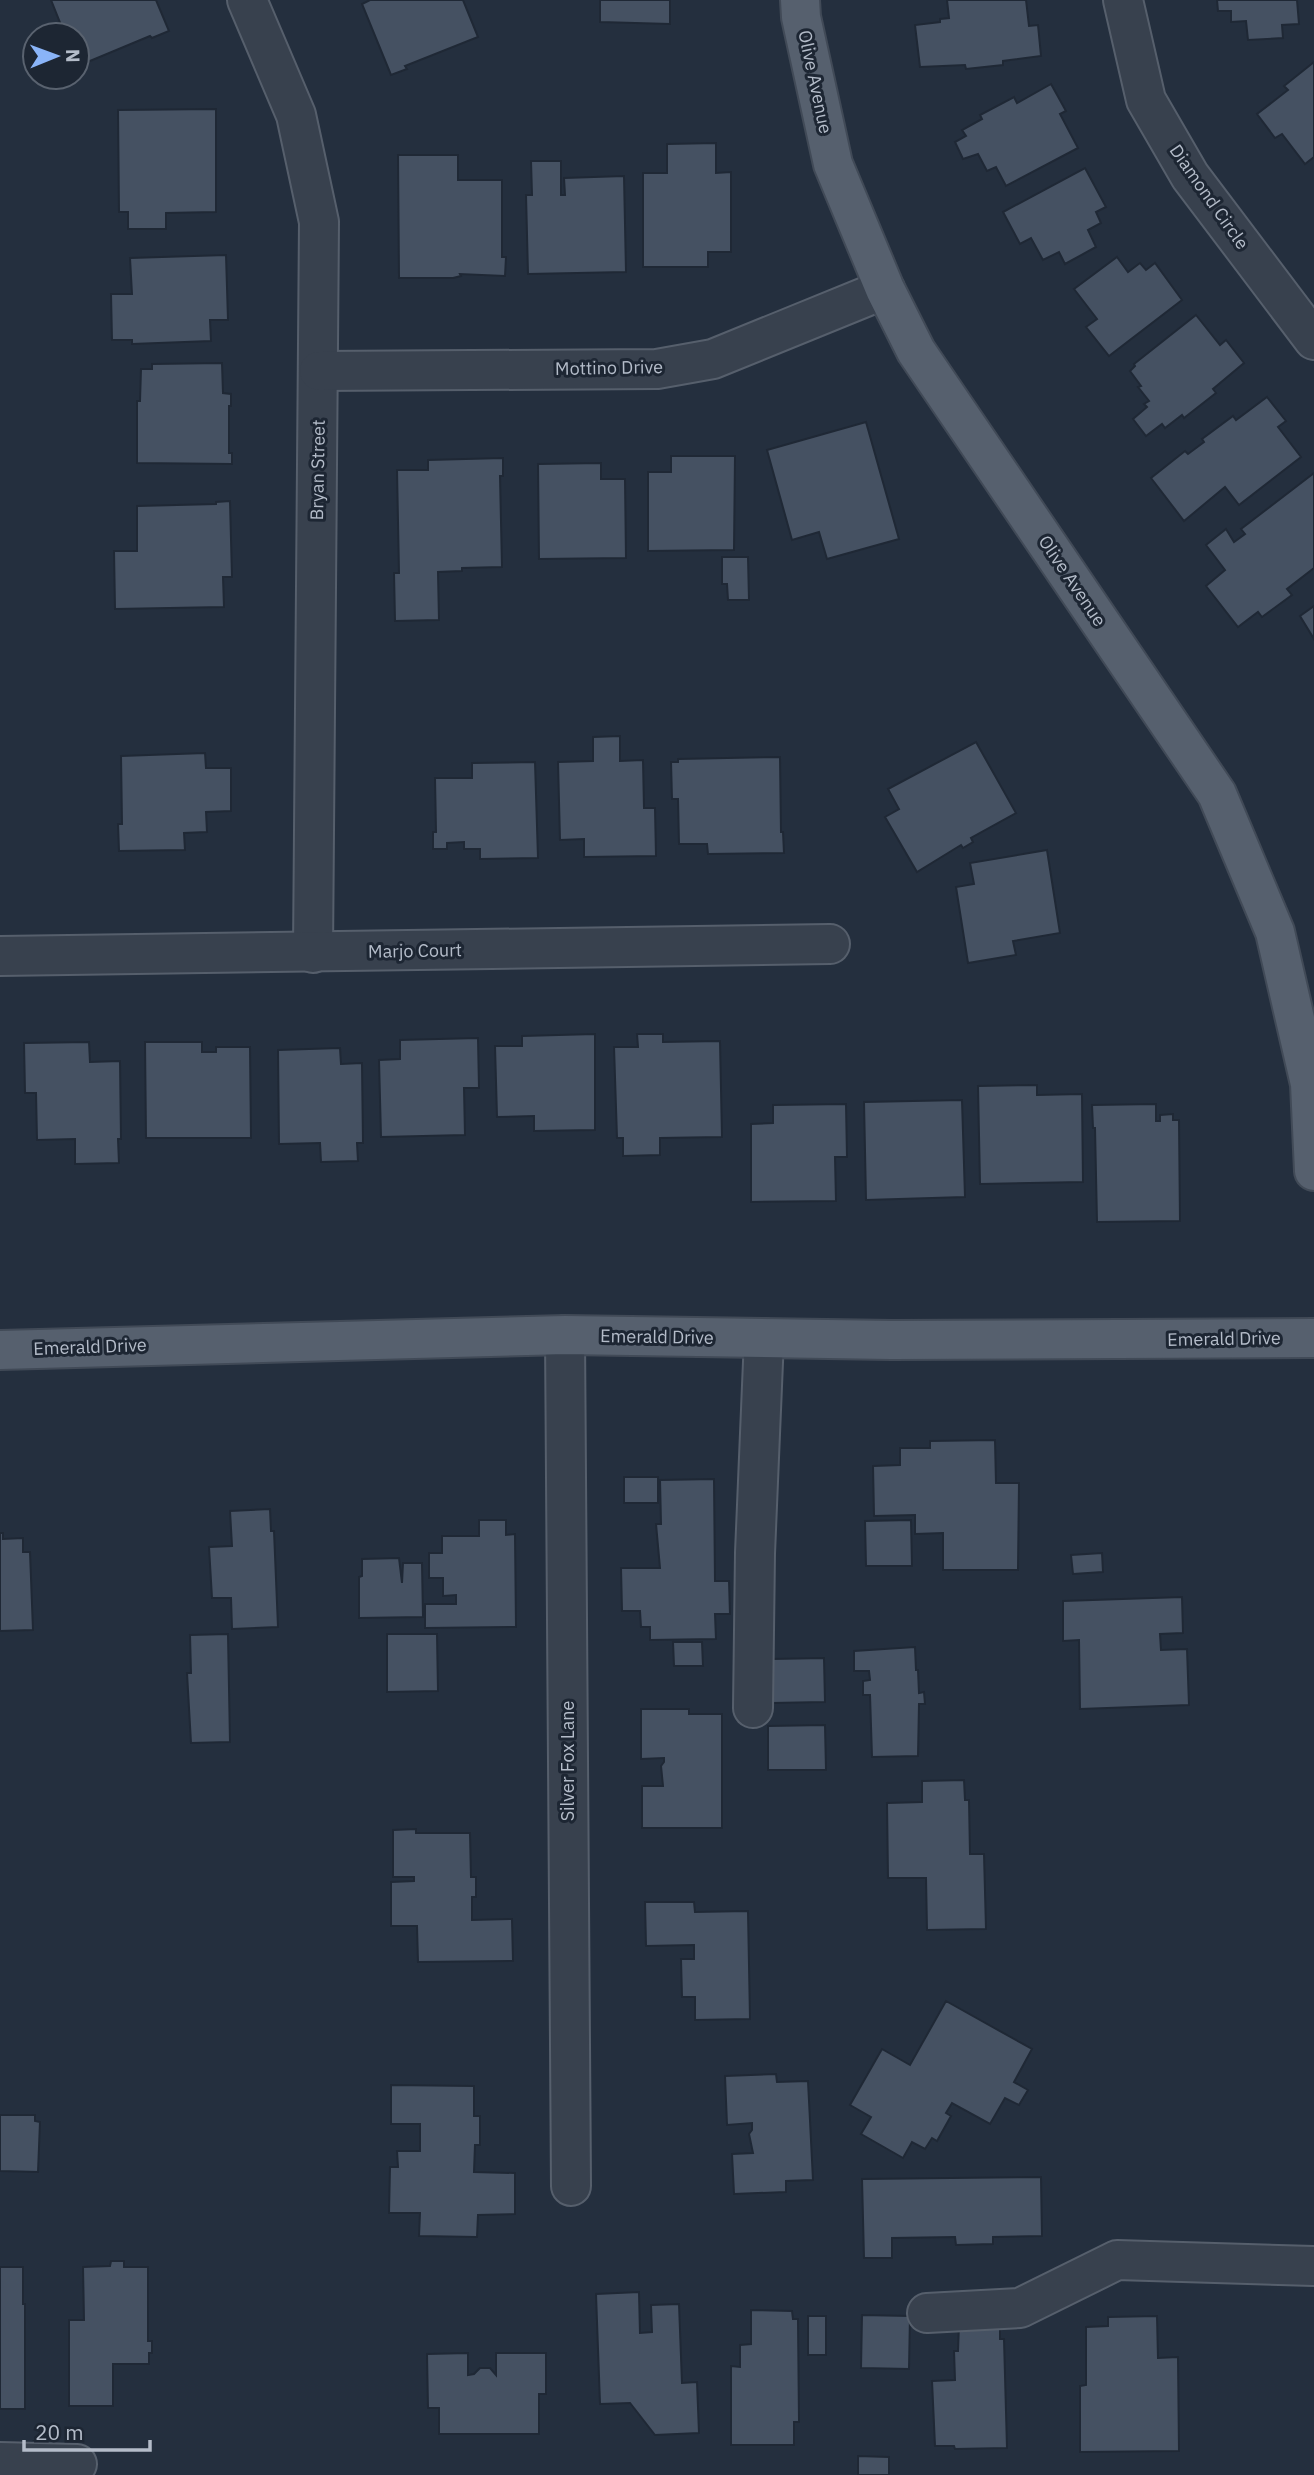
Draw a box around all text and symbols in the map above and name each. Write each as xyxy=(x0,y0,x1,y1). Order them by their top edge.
north arrow xyxy=(21,21,91,91)
street label: Olive Avenue xyxy=(793,28,838,136)
text: N xyxy=(61,49,85,63)
street label: Diamond Circle xyxy=(1165,140,1254,254)
street label: Mottino Drive xyxy=(555,355,663,380)
street label: Bryan Street xyxy=(305,419,330,521)
street label: Olive Avenue xyxy=(1033,531,1111,631)
street label: Marjo Court xyxy=(368,938,462,963)
street label: Emerald Drive xyxy=(600,1324,714,1349)
street label: Emerald Drive xyxy=(1167,1326,1281,1351)
street label: Emerald Drive xyxy=(33,1333,147,1360)
street label: Silver Fox Lane xyxy=(556,1701,579,1821)
scale bar xyxy=(24,2408,150,2452)
text: 20 m xyxy=(35,2418,84,2446)

